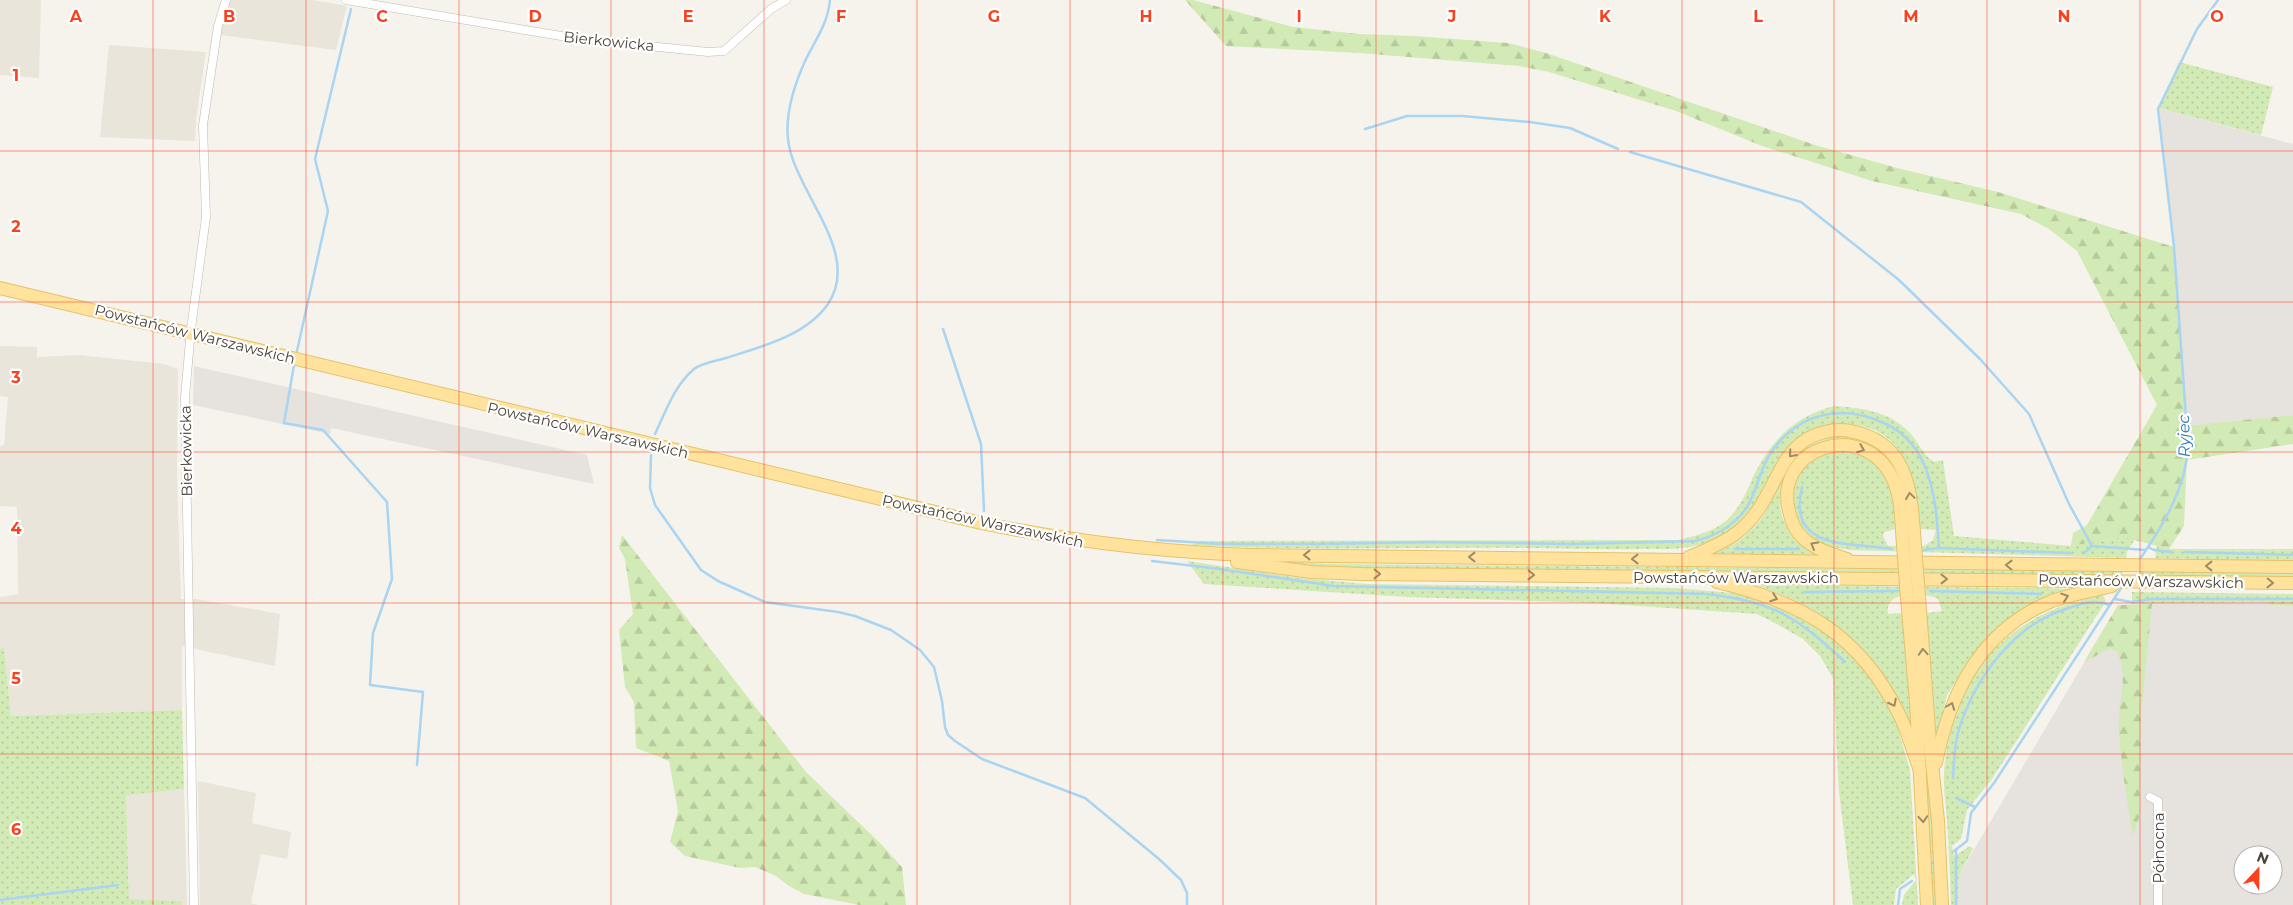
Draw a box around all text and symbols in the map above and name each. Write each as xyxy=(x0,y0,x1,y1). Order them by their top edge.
text: A xyxy=(69,7,83,26)
text: B xyxy=(223,7,235,26)
text: C xyxy=(376,7,388,26)
text: D xyxy=(528,7,542,26)
text: E xyxy=(683,7,693,26)
text: F xyxy=(836,7,846,26)
text: G xyxy=(988,7,1000,26)
text: H xyxy=(1140,7,1152,26)
text: I xyxy=(1296,7,1302,26)
text: J xyxy=(1447,7,1456,26)
text: K xyxy=(1599,7,1612,26)
text: L xyxy=(1753,7,1763,26)
text: M xyxy=(1903,7,1919,26)
text: N xyxy=(2058,7,2070,26)
text: O xyxy=(2210,7,2224,26)
street label: Bierkowicka xyxy=(563,27,655,55)
text: 1 xyxy=(13,66,19,85)
text: 2 xyxy=(11,217,21,236)
street label: Powstańców Warszawskich xyxy=(93,300,297,368)
text: 3 xyxy=(10,368,21,387)
street label: Powstańców Warszawskich xyxy=(486,398,690,462)
street label: Bierkowicka xyxy=(176,405,196,497)
water label: Ryjec xyxy=(2174,414,2194,458)
one-way arrow xyxy=(1856,443,1865,453)
one-way arrow xyxy=(1788,448,1797,457)
street label: Powstańców Warszawskich xyxy=(880,490,1086,552)
one-way arrow xyxy=(1906,492,1916,501)
text: 4 xyxy=(10,519,22,538)
one-way arrow xyxy=(1810,542,1819,552)
one-way arrow xyxy=(1303,550,1311,561)
one-way arrow xyxy=(1468,552,1476,562)
one-way arrow xyxy=(1630,554,1638,564)
one-way arrow xyxy=(2004,559,2012,570)
one-way arrow xyxy=(2205,561,2213,571)
street label: Powstańców Warszawskich xyxy=(1633,568,1839,587)
one-way arrow xyxy=(1374,569,1381,579)
one-way arrow xyxy=(1528,570,1535,580)
street label: Powstańców Warszawskich xyxy=(2038,570,2244,592)
one-way arrow xyxy=(1940,574,1948,584)
one-way arrow xyxy=(2267,577,2275,588)
one-way arrow xyxy=(1769,592,1778,602)
one-way arrow xyxy=(2060,593,2068,603)
one-way arrow xyxy=(1918,648,1929,656)
text: 5 xyxy=(11,669,21,688)
one-way arrow xyxy=(1887,698,1897,707)
one-way arrow xyxy=(1945,702,1955,711)
street label: Północna xyxy=(2149,812,2168,884)
one-way arrow xyxy=(1917,815,1928,823)
text: 6 xyxy=(11,820,21,839)
north arrow xyxy=(2233,845,2283,895)
text: N xyxy=(2254,847,2271,868)

